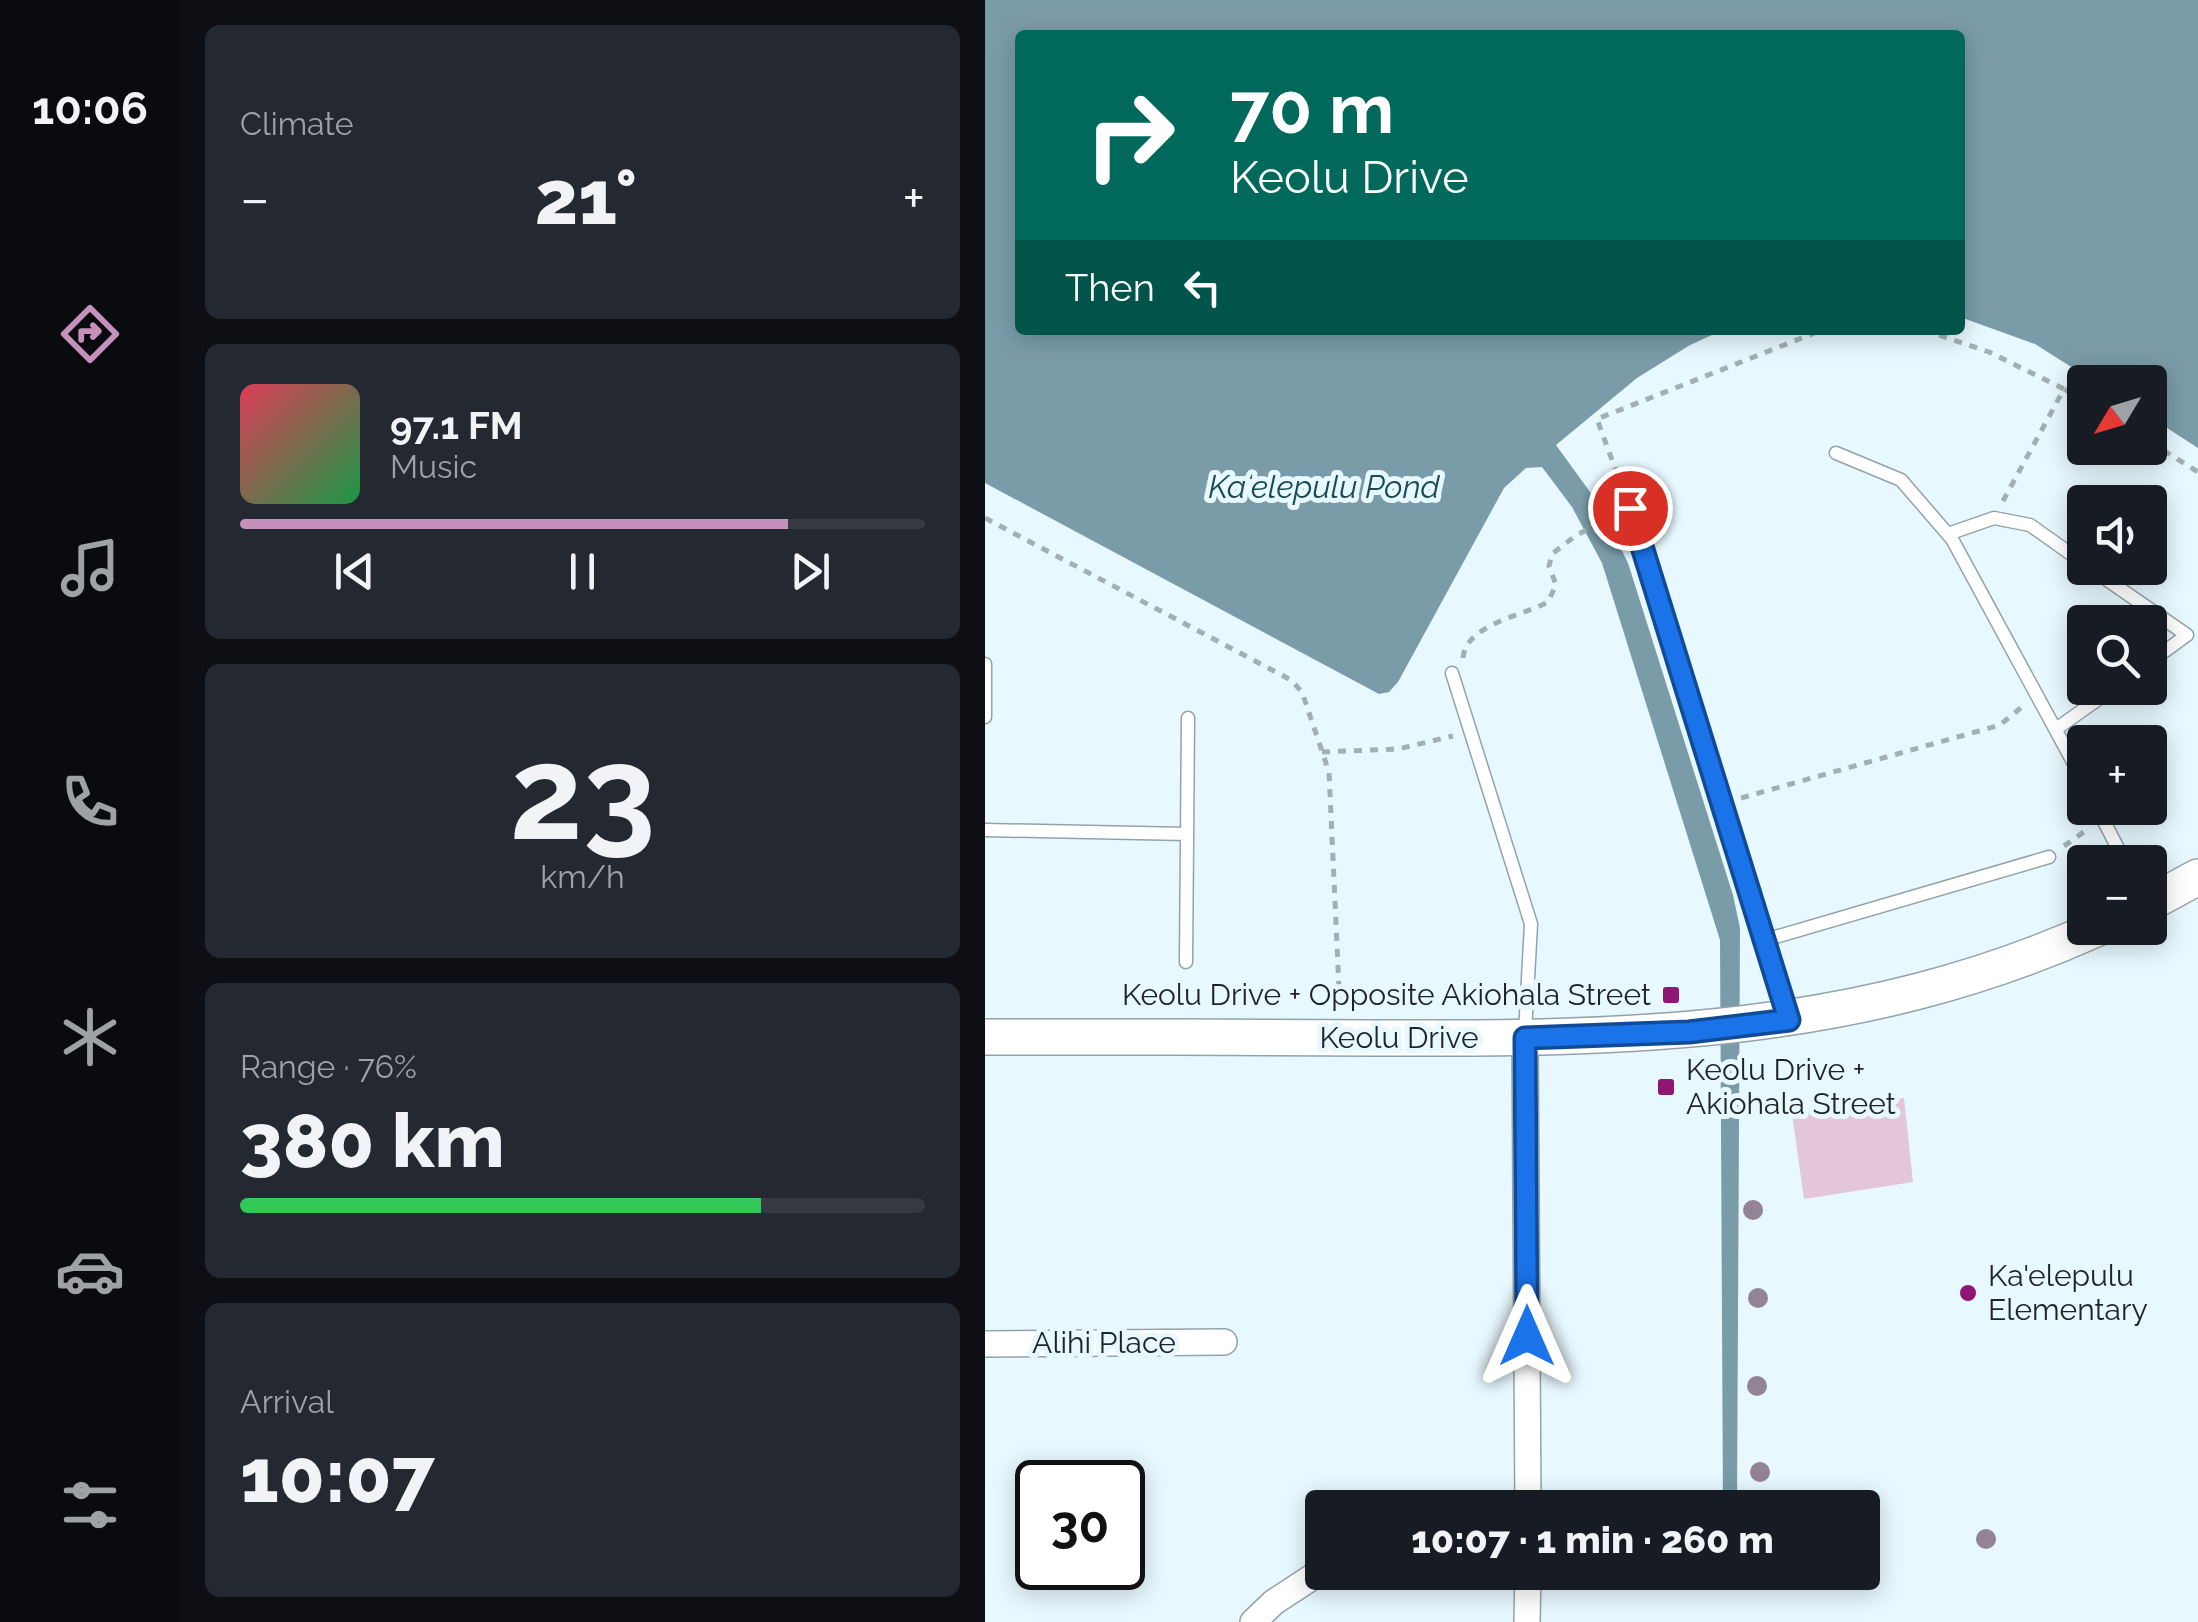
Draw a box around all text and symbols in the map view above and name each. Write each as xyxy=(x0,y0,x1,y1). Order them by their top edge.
text: 70 m xyxy=(1230,67,1394,149)
icon: right xyxy=(1065,70,1195,200)
text: 10:06 xyxy=(32,82,148,135)
text: Climate xyxy=(240,105,354,142)
text: Keolu Drive xyxy=(1230,151,1469,204)
text: 21° xyxy=(535,153,637,242)
text: − xyxy=(240,166,270,231)
text: + xyxy=(902,166,925,231)
icon: left xyxy=(1175,260,1230,315)
text: Then xyxy=(1065,265,1155,310)
icon: directions xyxy=(55,299,125,369)
north arrow xyxy=(2067,365,2167,465)
map controls xyxy=(2067,365,2167,945)
text: 97.1 FM xyxy=(390,403,523,448)
text: Music xyxy=(390,448,477,485)
pin xyxy=(1588,466,1673,551)
water label: Kaʻelepulu Pond xyxy=(1208,468,1441,505)
icon: arrive xyxy=(1603,481,1658,536)
button: sound xyxy=(2067,485,2167,585)
icon: music xyxy=(55,533,125,603)
icon: previous xyxy=(327,544,382,599)
icon: pause xyxy=(555,544,610,599)
icon: next xyxy=(783,544,838,599)
button: search xyxy=(2067,605,2167,705)
text: 23 xyxy=(510,717,655,869)
button: + xyxy=(2067,725,2167,825)
icon: phone xyxy=(55,767,125,837)
button: − xyxy=(2067,845,2167,945)
text: km/h xyxy=(540,858,625,895)
place label: Keolu Drive + Opposite Akiohala Street xyxy=(1122,977,1651,1012)
marker: Keolu Drive + Opposite Akiohala Street xyxy=(1660,984,1682,1006)
icon: climate xyxy=(55,1002,125,1072)
street label: Keolu Drive xyxy=(1319,1020,1479,1055)
text: Range · 76% xyxy=(240,1048,417,1085)
place label: Keolu Drive + Akiohala Street xyxy=(1686,1052,1896,1121)
marker: Keolu Drive + Akiohala Street xyxy=(1655,1076,1677,1098)
text: 380 km xyxy=(240,1096,505,1185)
icon: car xyxy=(55,1236,125,1306)
place label: Ka'elepulu Elementary xyxy=(1988,1258,2148,1327)
marker: Ka'elepulu Elementary xyxy=(1957,1282,1979,1304)
position arrow xyxy=(1475,1284,1579,1388)
street label: Alihi Place xyxy=(1032,1325,1176,1360)
text: Arrival xyxy=(240,1383,334,1420)
text: 10:07 xyxy=(240,1431,435,1520)
speed limit sign: 30 xyxy=(1015,1460,1145,1590)
icon: filters xyxy=(55,1470,125,1540)
text: 10:07 · 1 min · 260 m xyxy=(1411,1517,1774,1562)

